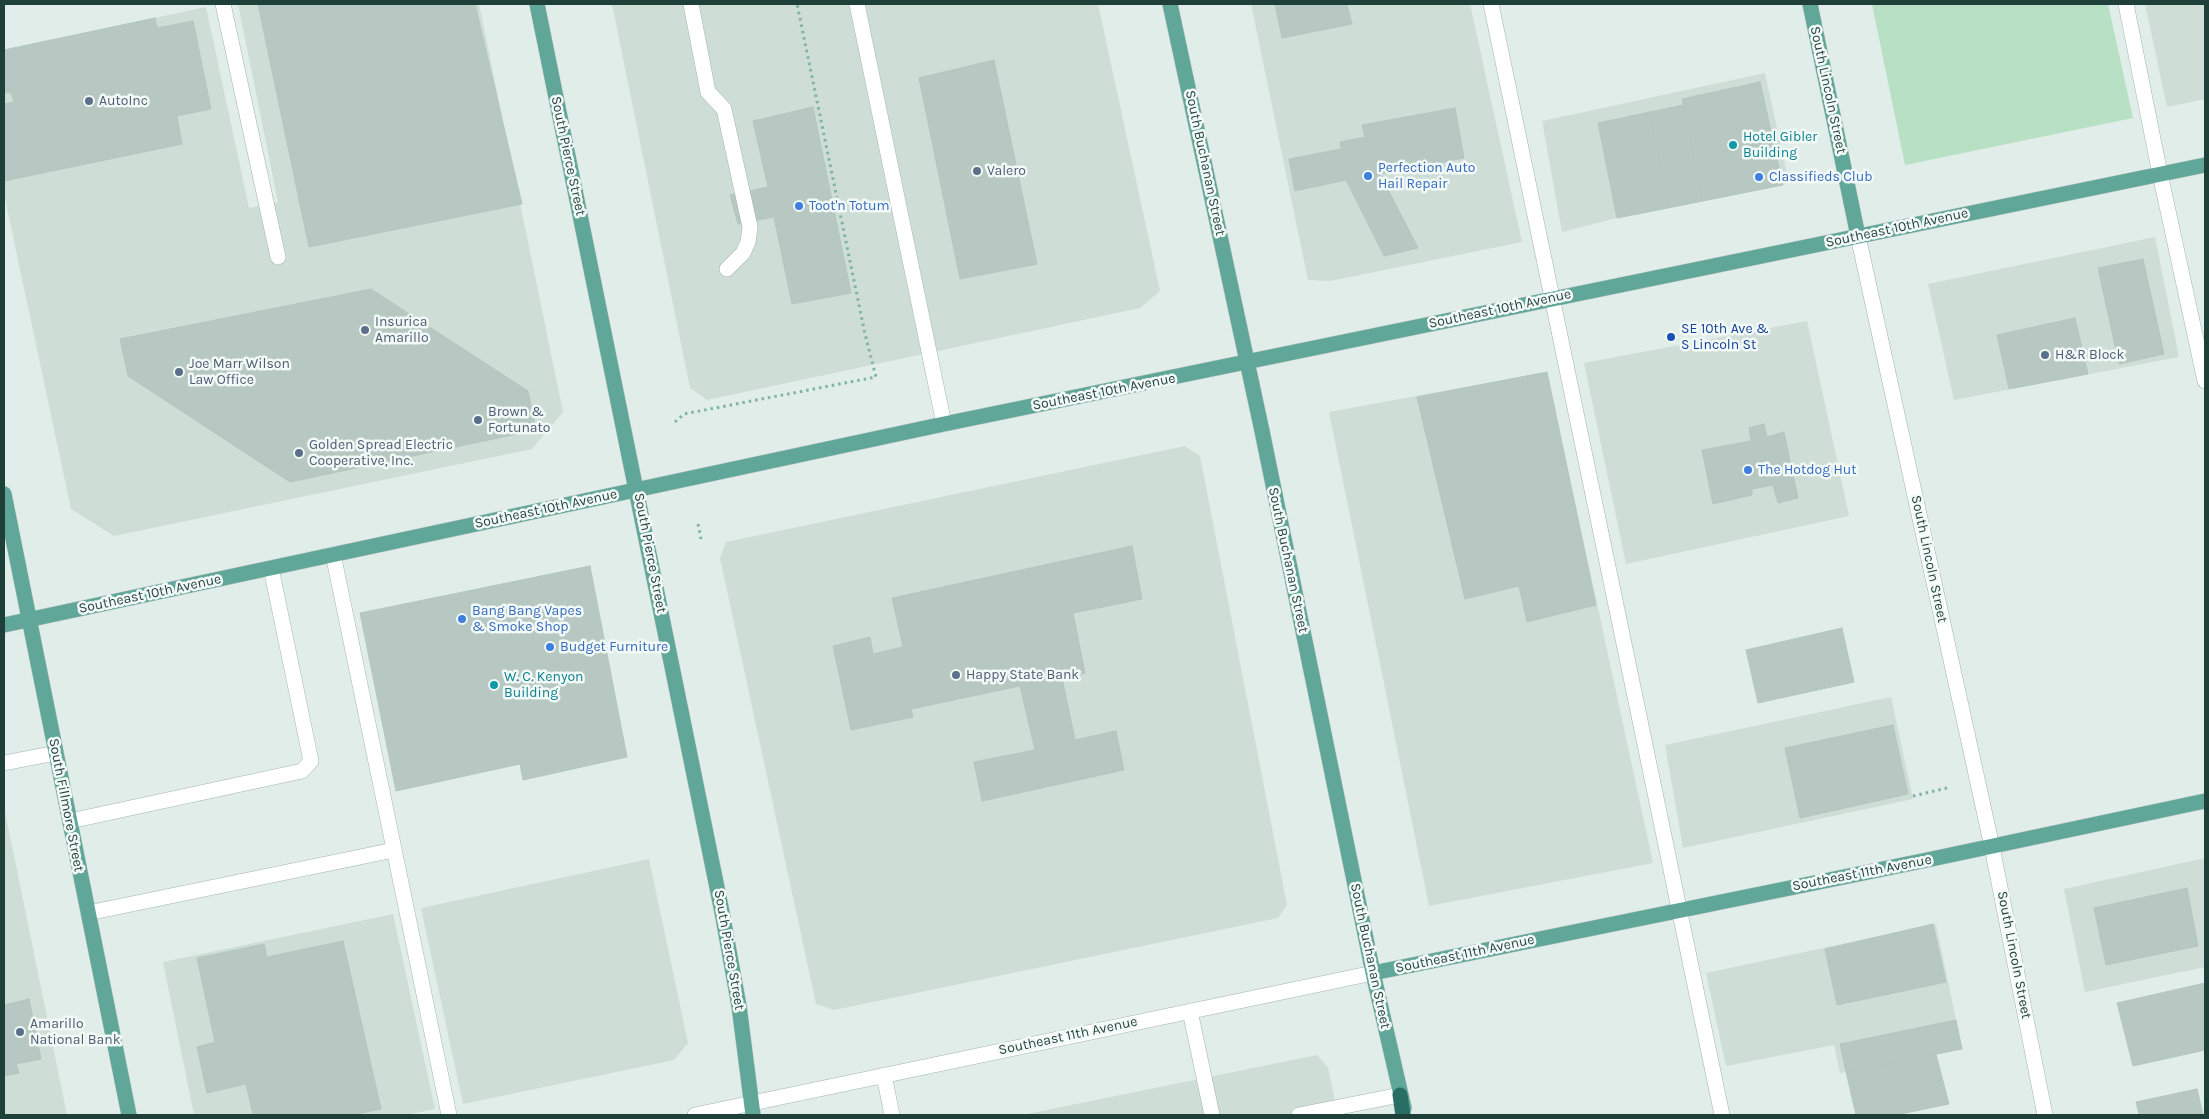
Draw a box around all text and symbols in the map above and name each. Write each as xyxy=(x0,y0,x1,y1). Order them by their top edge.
street label: South Lincoln Street xyxy=(1806,25,1850,155)
street label: South Buchanan Street xyxy=(1181,89,1229,237)
place label: AutoInc xyxy=(99,93,148,109)
marker: AutoInc xyxy=(83,95,95,107)
street label: South Pierce Street xyxy=(547,95,589,217)
place label: Hotel Gibler Building xyxy=(1743,129,1817,162)
marker: Hotel Gibler Building xyxy=(1727,139,1739,151)
place label: Perfection Auto Hail Repair xyxy=(1378,160,1476,192)
place label: Valero xyxy=(987,163,1026,179)
marker: Valero xyxy=(971,165,983,177)
place label: Classifieds Club xyxy=(1769,169,1873,185)
marker: Perfection Auto Hail Repair xyxy=(1362,170,1374,182)
marker: Classifieds Club xyxy=(1753,171,1765,183)
place label: Toot'n Totum xyxy=(809,198,890,214)
marker: Toot'n Totum xyxy=(793,200,805,212)
street label: Southeast 10th Avenue xyxy=(1824,205,1970,251)
street label: Southeast 10th Avenue xyxy=(1427,286,1573,332)
place label: Insurica Amarillo xyxy=(375,314,429,347)
place label: SE 10th Ave & S Lincoln St xyxy=(1681,321,1769,354)
marker: Insurica Amarillo xyxy=(359,324,371,336)
marker: SE 10th Ave & S Lincoln St xyxy=(1665,331,1677,343)
place label: H&R Block xyxy=(2055,347,2124,363)
marker: H&R Block xyxy=(2039,349,2051,361)
place label: Joe Marr Wilson Law Office xyxy=(189,356,290,388)
marker: Joe Marr Wilson Law Office xyxy=(173,366,185,378)
street label: Southeast 10th Avenue xyxy=(1031,370,1177,414)
place label: Brown & Fortunato xyxy=(488,404,550,437)
marker: Brown & Fortunato xyxy=(472,414,484,426)
place label: Golden Spread Electric Cooperative, Inc. xyxy=(309,437,453,470)
marker: Golden Spread Electric Cooperative, Inc. xyxy=(293,447,305,459)
place label: The Hotdog Hut xyxy=(1758,462,1857,478)
marker: The Hotdog Hut xyxy=(1742,464,1754,476)
street label: Southeast 10th Avenue xyxy=(473,486,619,532)
street label: South Buchanan Street xyxy=(1264,486,1312,634)
street label: South Pierce Street xyxy=(630,492,670,614)
street label: South Lincoln Street xyxy=(1907,494,1951,624)
street label: Southeast 10th Avenue xyxy=(77,571,223,617)
place label: Bang Bang Vapes & Smoke Shop xyxy=(472,603,582,636)
marker: Bang Bang Vapes & Smoke Shop xyxy=(456,613,468,625)
place label: Budget Furniture xyxy=(560,639,668,655)
marker: Budget Furniture xyxy=(544,641,556,653)
place label: Happy State Bank xyxy=(966,667,1079,683)
place label: W. C. Kenyon Building xyxy=(504,669,584,702)
marker: Happy State Bank xyxy=(950,669,962,681)
marker: W. C. Kenyon Building xyxy=(488,679,500,691)
street label: South Fillmore Street xyxy=(45,737,87,873)
street label: Southeast 11th Avenue xyxy=(1791,851,1933,895)
street label: South Buchanan Street xyxy=(1346,882,1394,1030)
street label: South Pierce Street xyxy=(710,888,748,1012)
street label: South Lincoln Street xyxy=(1993,890,2035,1020)
street label: Southeast 11th Avenue xyxy=(1394,931,1536,977)
street label: Southeast 11th Avenue xyxy=(997,1013,1139,1059)
place label: Amarillo National Bank xyxy=(30,1016,121,1048)
marker: Amarillo National Bank xyxy=(14,1026,26,1038)

